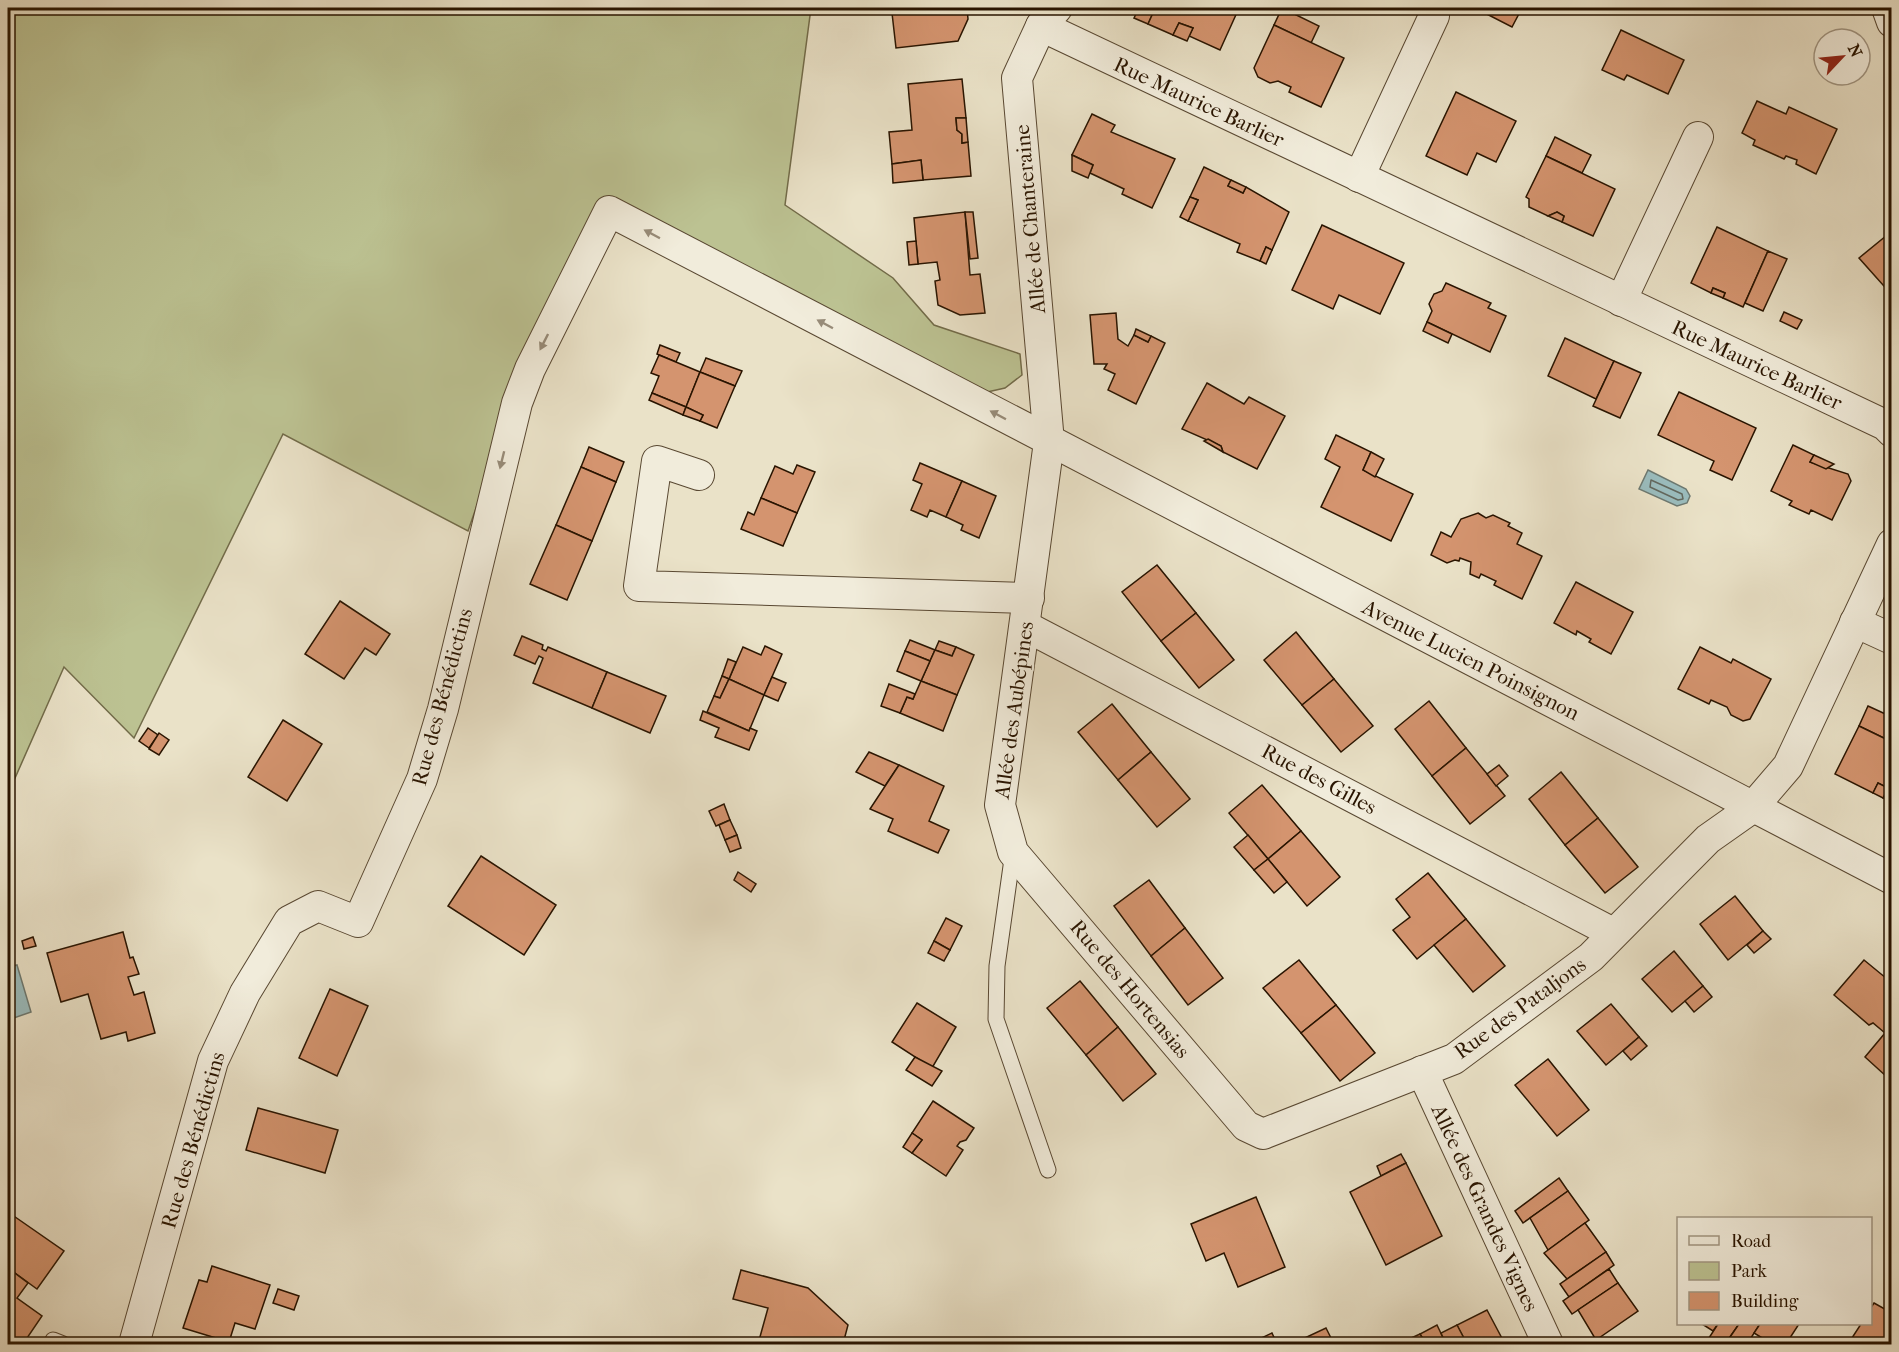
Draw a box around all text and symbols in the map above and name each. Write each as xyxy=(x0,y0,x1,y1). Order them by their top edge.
north arrow xyxy=(1812,27,1872,87)
text: N xyxy=(1844,41,1867,61)
street label: Rue Maurice Barlier xyxy=(1110,52,1288,152)
street label: Allée de Chanteraine xyxy=(1010,124,1050,315)
one-way arrow xyxy=(643,229,660,239)
street label: Rue Maurice Barlier xyxy=(1668,315,1846,415)
one-way arrow xyxy=(816,319,833,329)
one-way arrow xyxy=(539,334,548,351)
one-way arrow xyxy=(989,410,1006,419)
one-way arrow xyxy=(497,451,507,469)
street label: Avenue Lucien Poinsignon xyxy=(1358,594,1583,725)
street label: Rue des Bénédictins xyxy=(407,605,477,788)
street label: Allée des Aubépines xyxy=(990,620,1038,801)
street label: Rue des Gilles xyxy=(1258,739,1381,819)
street label: Rue des Hortensias xyxy=(1065,915,1195,1063)
street label: Rue des Pataljons xyxy=(1450,952,1591,1064)
street label: Rue des Bénédictins xyxy=(156,1049,230,1231)
street label: Allée des Grandes Vignes xyxy=(1426,1100,1544,1315)
legend xyxy=(1677,1217,1872,1325)
text: Road xyxy=(1731,1231,1771,1252)
text: Park xyxy=(1731,1261,1768,1282)
text: Building xyxy=(1731,1291,1799,1312)

